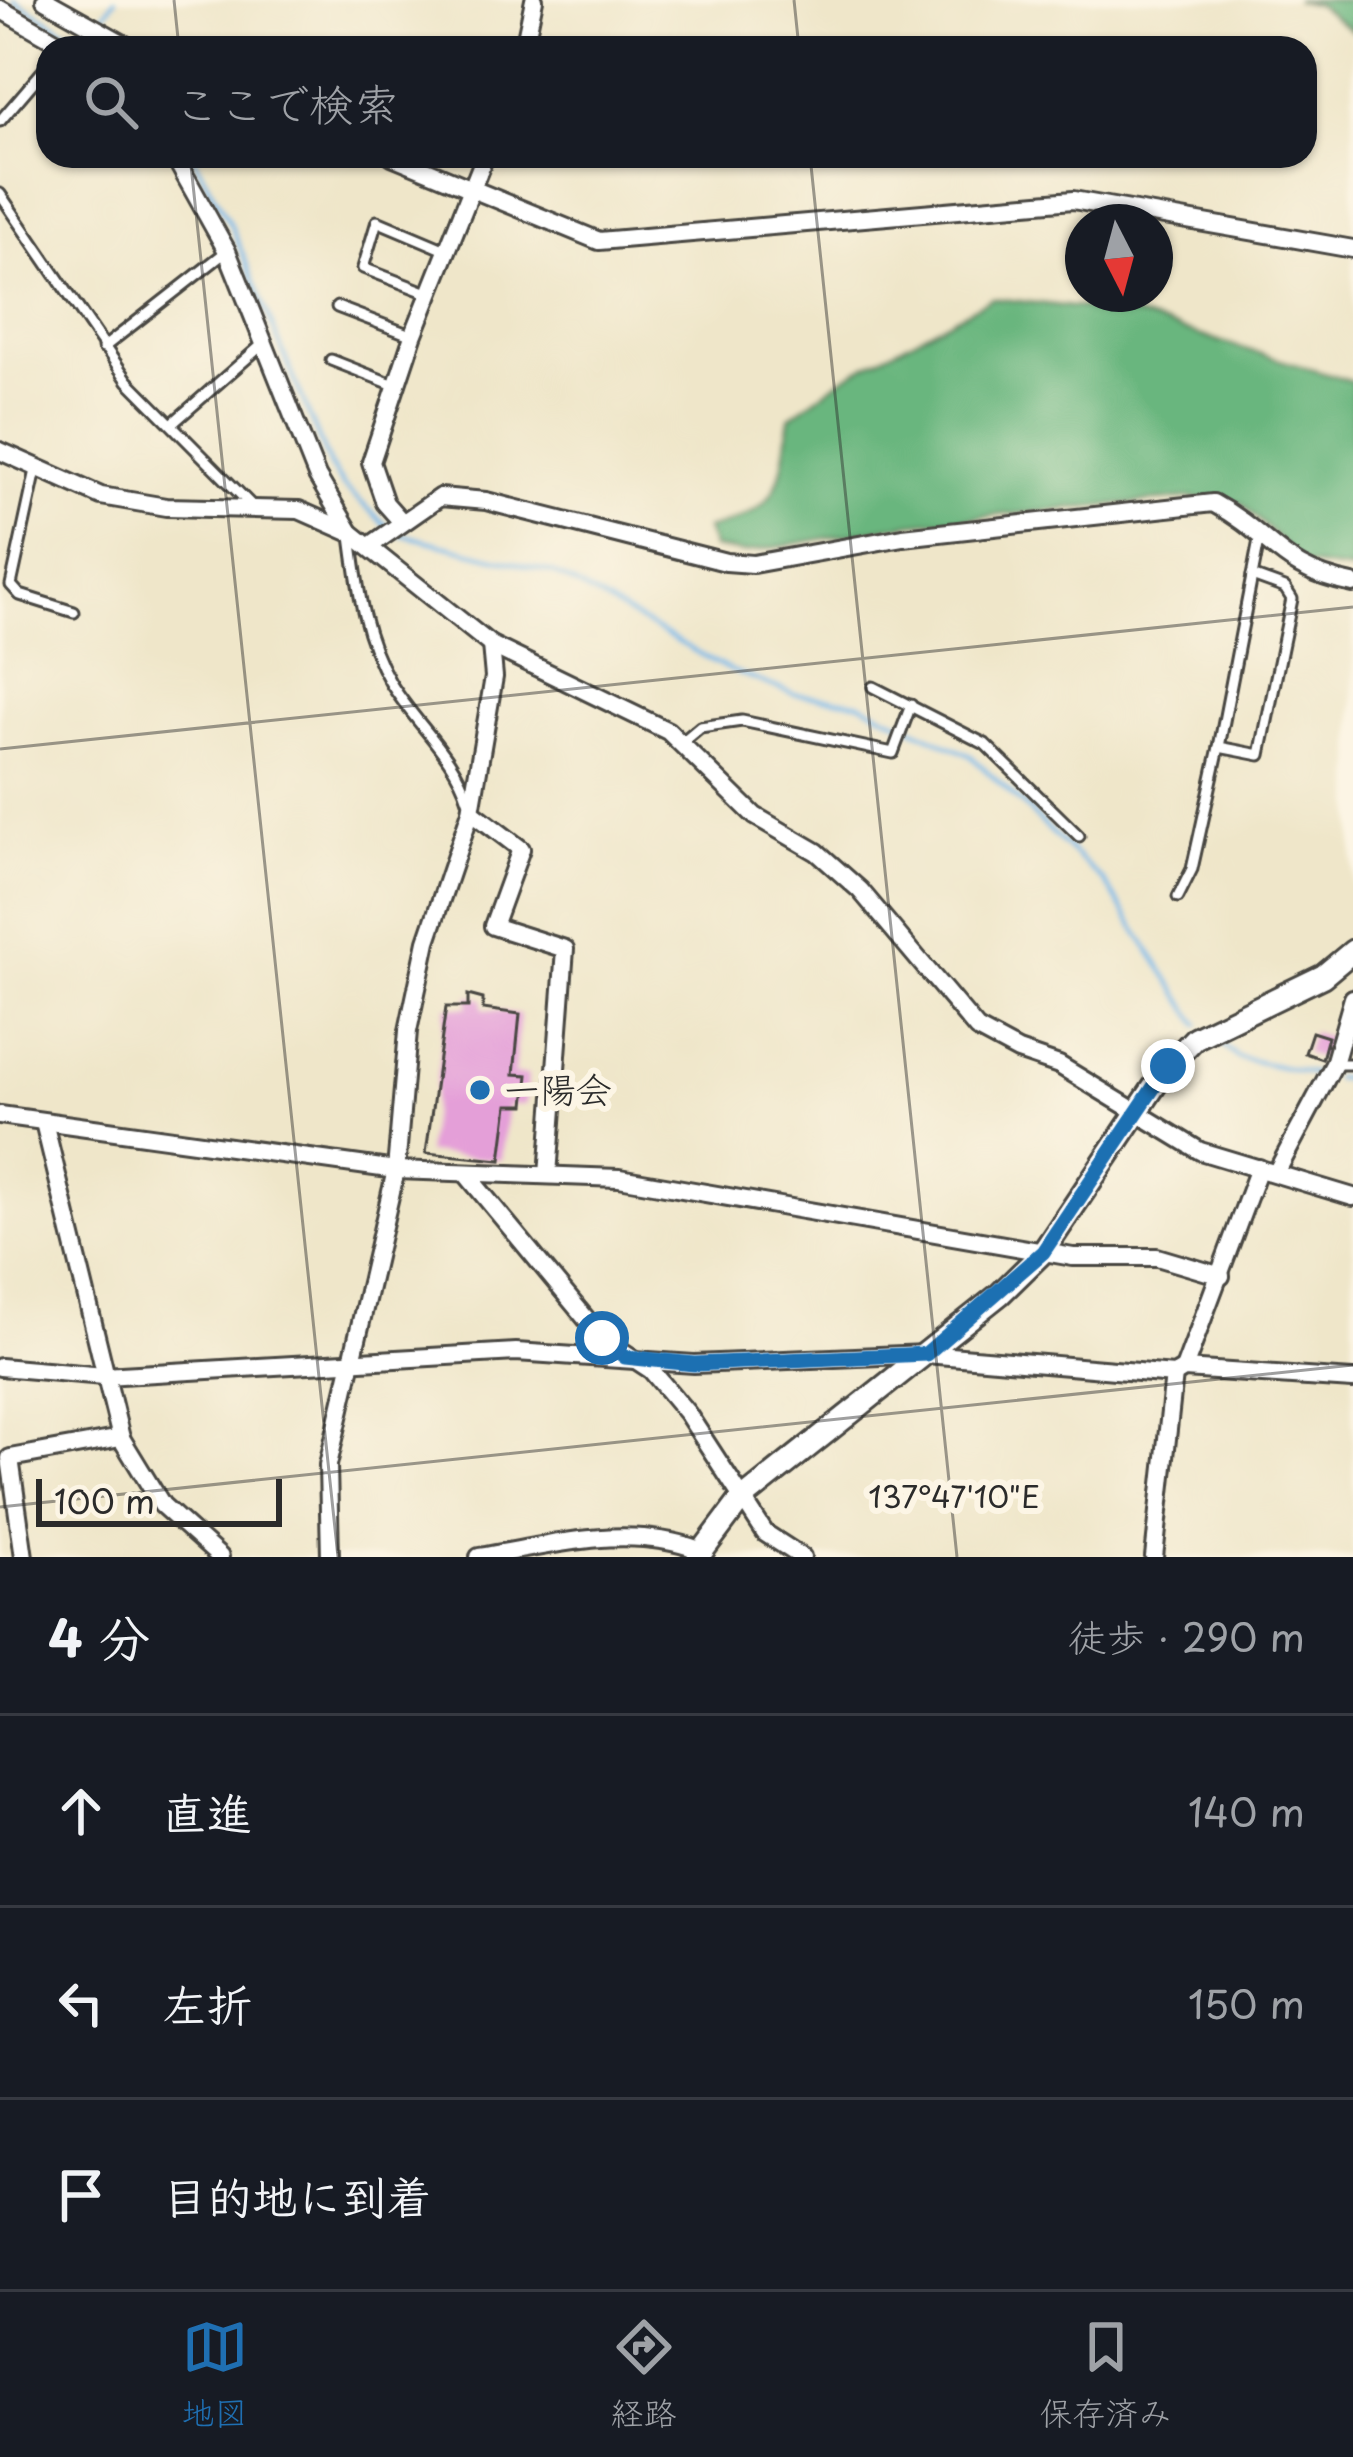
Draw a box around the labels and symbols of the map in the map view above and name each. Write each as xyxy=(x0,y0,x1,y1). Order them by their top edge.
north arrow xyxy=(1065,204,1173,312)
route end xyxy=(1141,1039,1195,1093)
place label: 一陽会 xyxy=(504,1061,612,1115)
marker: 一陽会 xyxy=(467,1077,493,1103)
route start xyxy=(575,1311,629,1365)
scale bar xyxy=(36,1473,282,1526)
text: 137°47'10"E xyxy=(868,1473,1040,1518)

